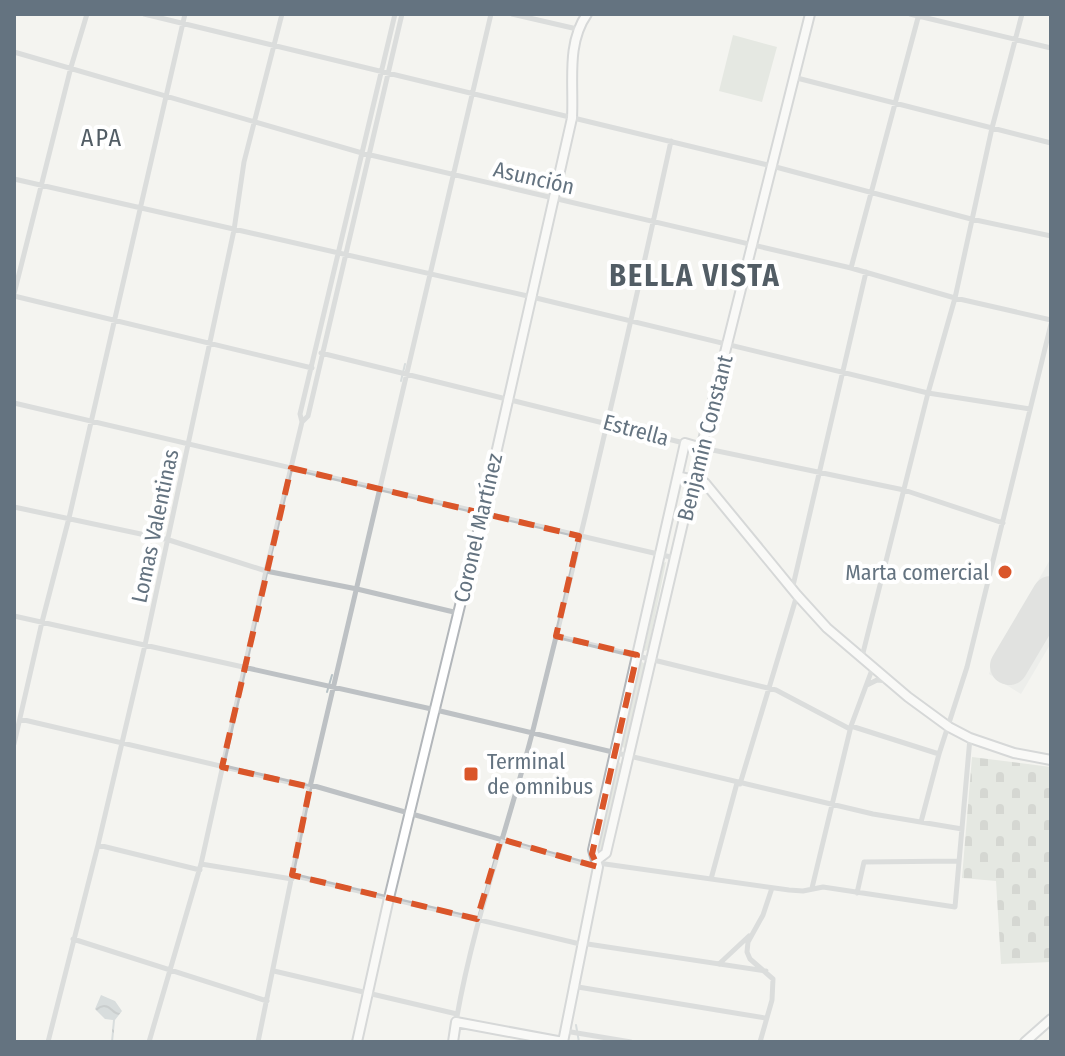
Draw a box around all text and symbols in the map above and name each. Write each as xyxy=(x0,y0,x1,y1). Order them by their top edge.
district label: APA xyxy=(81,124,123,152)
street label: Asunción xyxy=(491,156,577,200)
district label: BELLA VISTA xyxy=(609,258,781,294)
street label: Benjamín Constant xyxy=(671,352,739,524)
street label: Estrella xyxy=(600,408,672,452)
street label: Lomas Valentinas xyxy=(126,447,184,605)
street label: Coronel Martínez xyxy=(448,451,508,605)
place label: Marta comercial xyxy=(845,559,989,586)
marker: Marta comercial xyxy=(996,563,1014,581)
place label: Terminal de omnibus xyxy=(487,748,593,800)
marker: Terminal de omnibus xyxy=(462,765,480,783)

